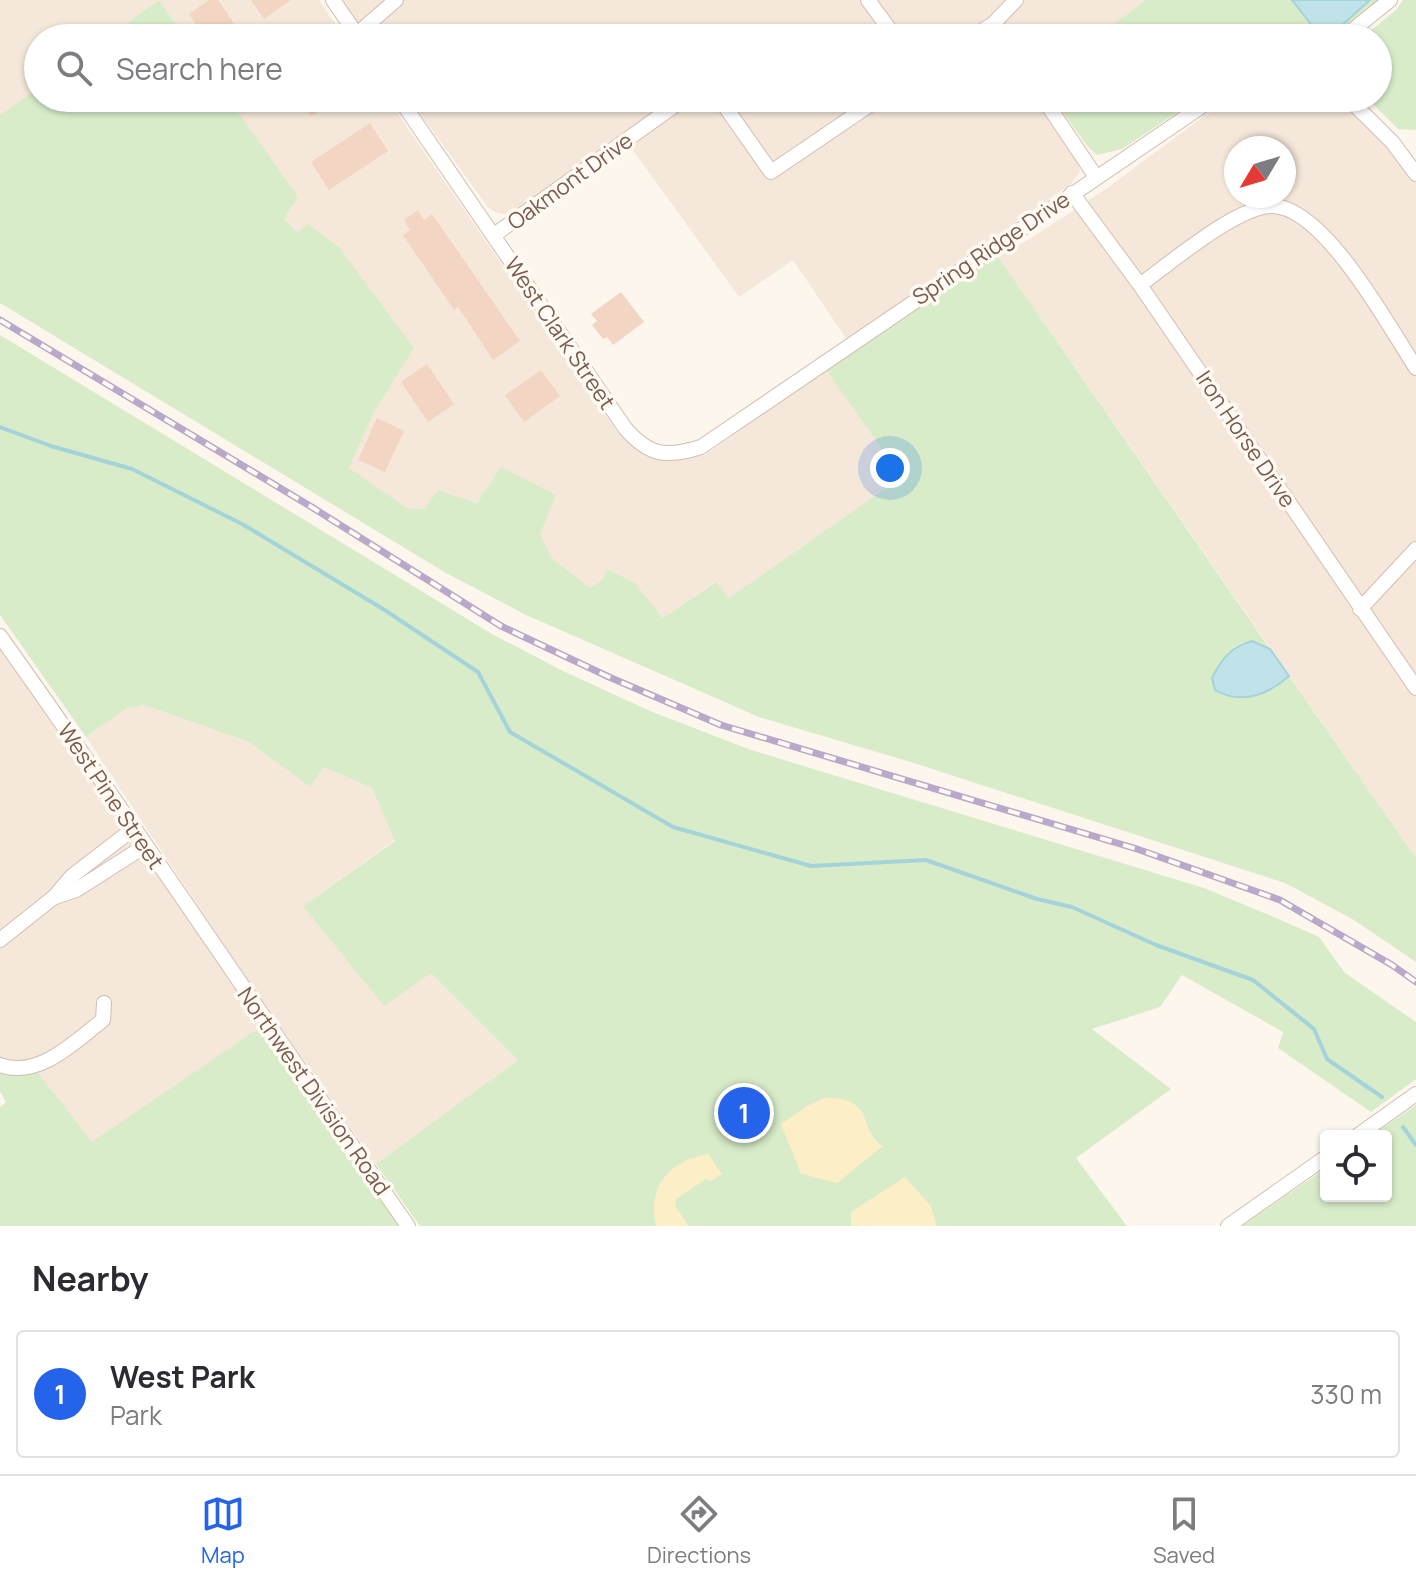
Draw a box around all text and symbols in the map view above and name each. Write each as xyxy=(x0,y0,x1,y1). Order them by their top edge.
search box xyxy=(24,24,1392,112)
icon: search xyxy=(52,46,96,90)
text: Search here xyxy=(116,48,283,89)
street label: Oakmont Drive xyxy=(501,125,639,237)
north arrow xyxy=(1224,136,1296,208)
street label: Spring Ridge Drive xyxy=(906,184,1076,312)
street label: West Clark Street xyxy=(498,251,622,415)
street label: Iron Horse Drive xyxy=(1189,365,1303,513)
your location xyxy=(870,448,910,488)
street label: West Pine Street xyxy=(51,717,171,875)
street label: Northwest Division Road xyxy=(231,981,397,1201)
pin: 1 xyxy=(718,1083,770,1143)
map controls xyxy=(1320,1130,1392,1202)
button: locate xyxy=(1320,1130,1392,1202)
text: Nearby xyxy=(32,1255,148,1301)
text: West Park xyxy=(110,1356,255,1397)
text: 1 xyxy=(54,1376,66,1412)
text: 330 m xyxy=(1310,1376,1382,1412)
text: Park xyxy=(110,1397,162,1433)
tab: Map xyxy=(201,1492,245,1570)
tab: Directions xyxy=(647,1492,751,1570)
tab: Saved xyxy=(1153,1492,1215,1570)

